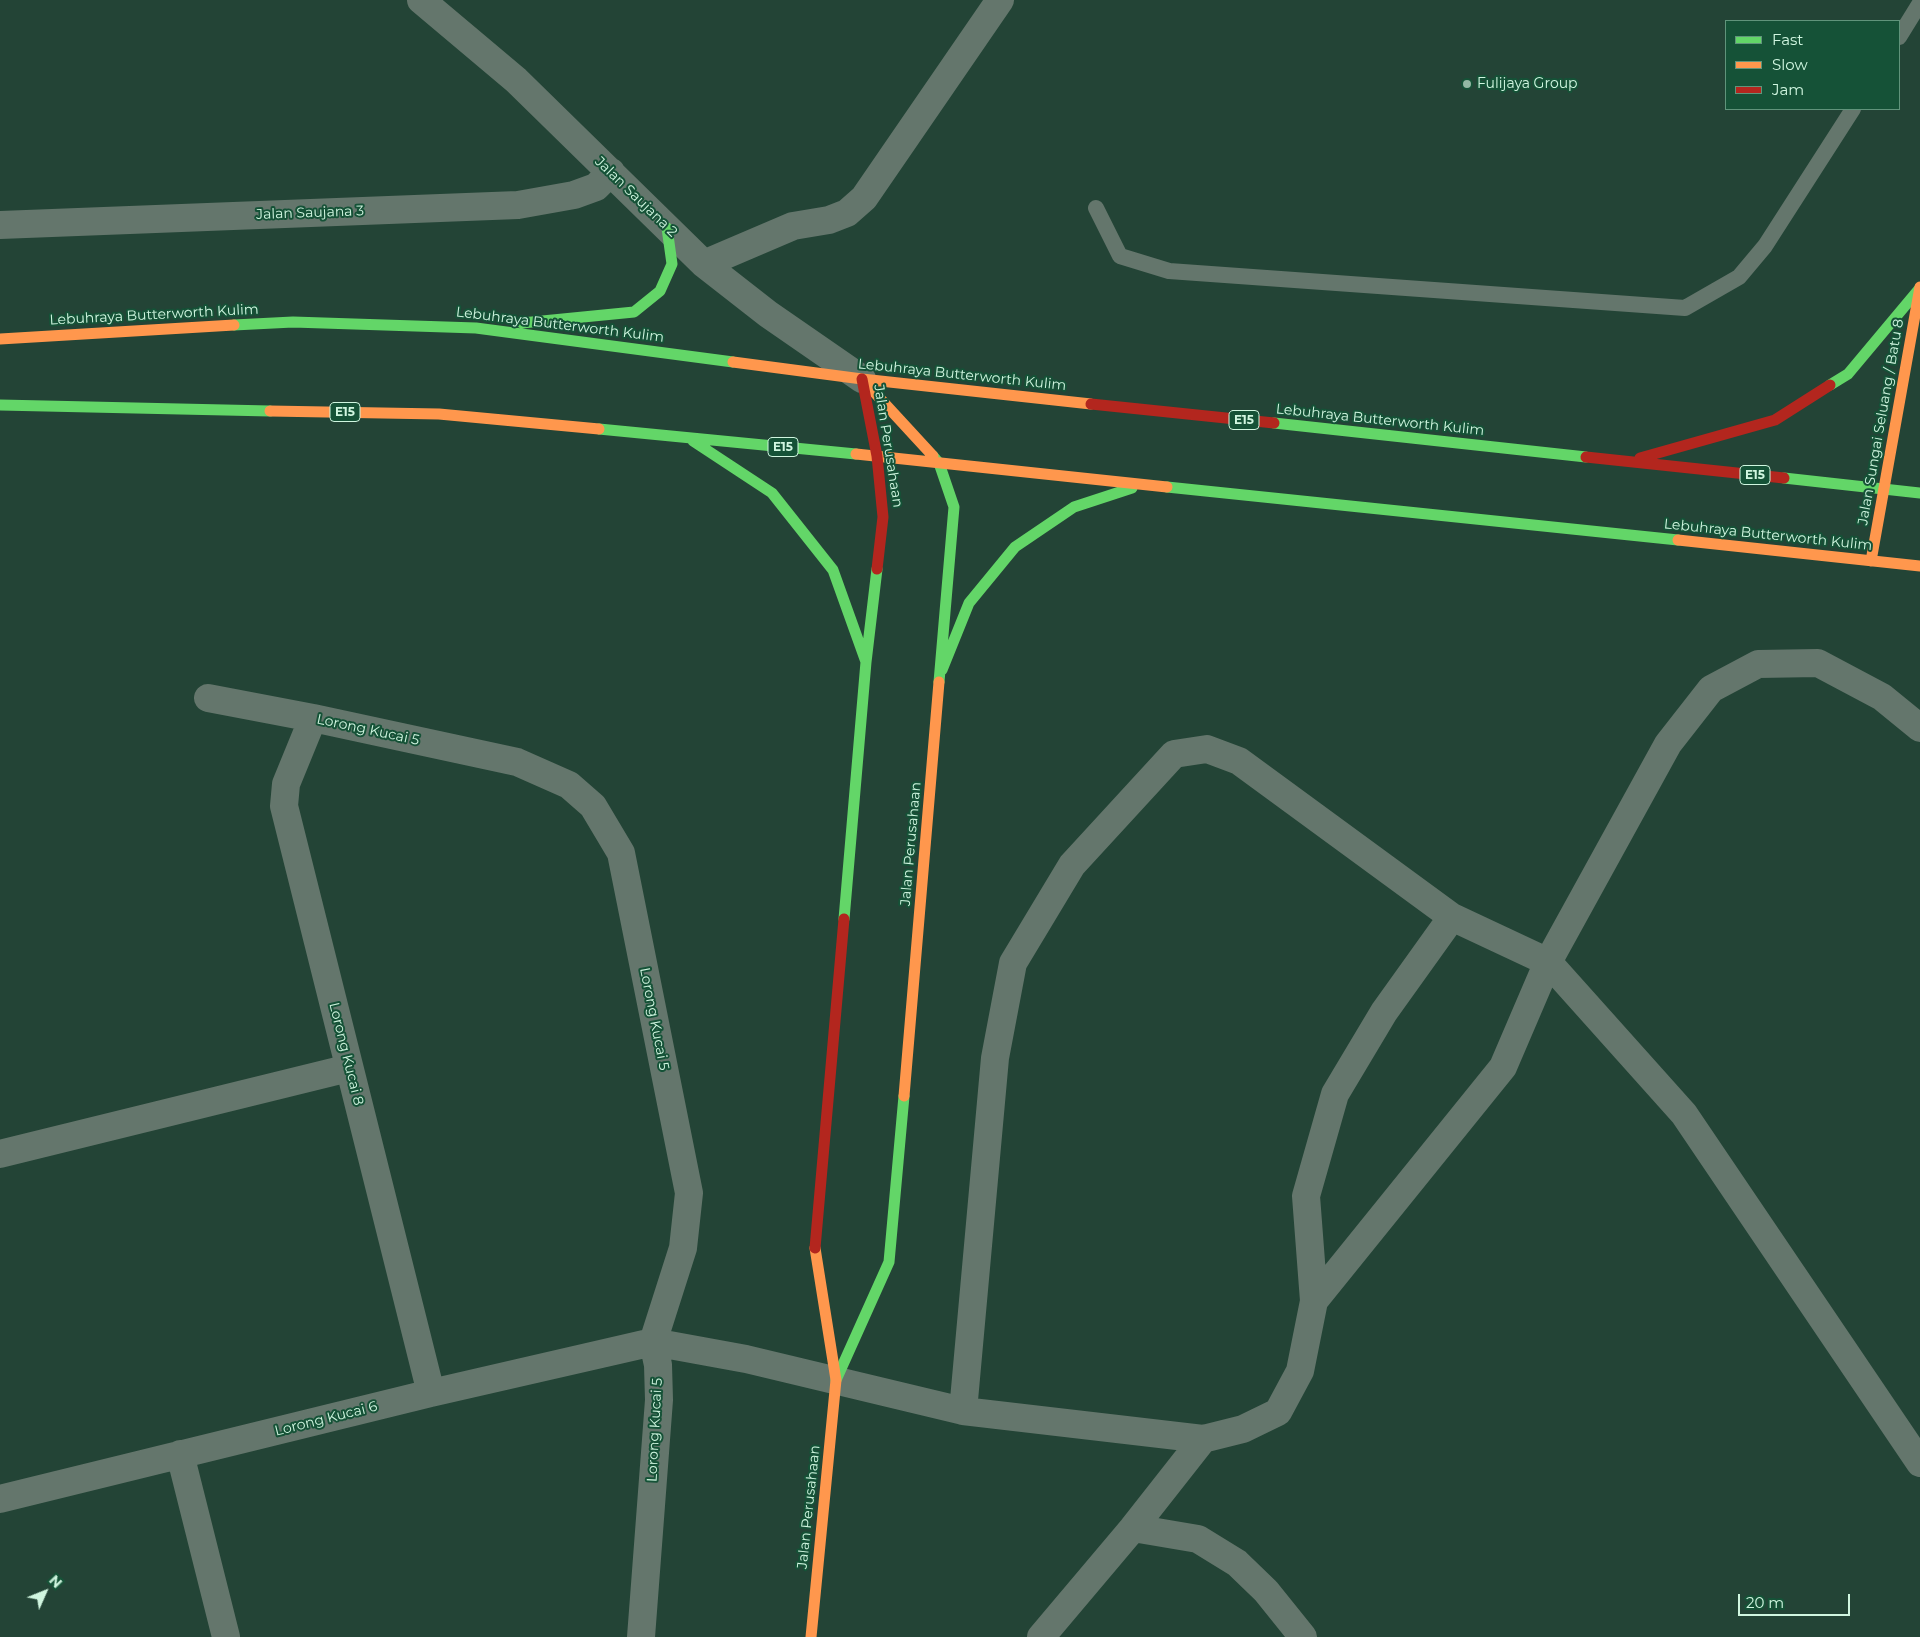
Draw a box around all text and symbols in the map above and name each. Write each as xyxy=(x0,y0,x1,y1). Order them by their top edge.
legend xyxy=(1725,20,1900,110)
text: Fast xyxy=(1772,30,1803,49)
text: Slow xyxy=(1772,55,1808,74)
place label: Fulijaya Group xyxy=(1477,76,1578,92)
marker: Fulijaya Group xyxy=(1461,78,1473,90)
text: Jam xyxy=(1772,80,1804,99)
street label: Jalan Saujana 2 xyxy=(591,153,681,241)
street label: Jalan Saujana 3 xyxy=(256,203,364,223)
street label: Lebuhraya Butterworth Kulim xyxy=(49,301,259,329)
street label: Lebuhraya Butterworth Kulim xyxy=(455,304,665,346)
street label: Jalan Sungai Seluang / Batu 8 xyxy=(1855,317,1907,527)
street label: Lebuhraya Butterworth Kulim xyxy=(857,356,1067,394)
street label: Jalan Perusahaan xyxy=(870,383,906,509)
street label: Lebuhraya Butterworth Kulim xyxy=(1275,401,1485,439)
road number: E15 xyxy=(330,402,360,422)
road number: E15 xyxy=(1229,410,1259,430)
road number: E15 xyxy=(768,438,798,457)
road number: E15 xyxy=(1740,466,1770,484)
street label: Lebuhraya Butterworth Kulim xyxy=(1663,516,1873,554)
street label: Lorong Kucai 5 xyxy=(315,711,421,749)
street label: Jalan Perusahaan xyxy=(897,781,925,907)
street label: Lorong Kucai 5 xyxy=(636,966,672,1072)
street label: Lorong Kucai 8 xyxy=(325,1001,367,1107)
street label: Lorong Kucai 5 xyxy=(644,1377,666,1483)
street label: Lorong Kucai 6 xyxy=(273,1398,379,1440)
street label: Jalan Perusahaan xyxy=(794,1444,824,1570)
north arrow xyxy=(20,1567,70,1617)
text: N xyxy=(45,1571,66,1592)
scale bar xyxy=(1740,1584,1852,1616)
text: 20 m xyxy=(1746,1593,1784,1612)

